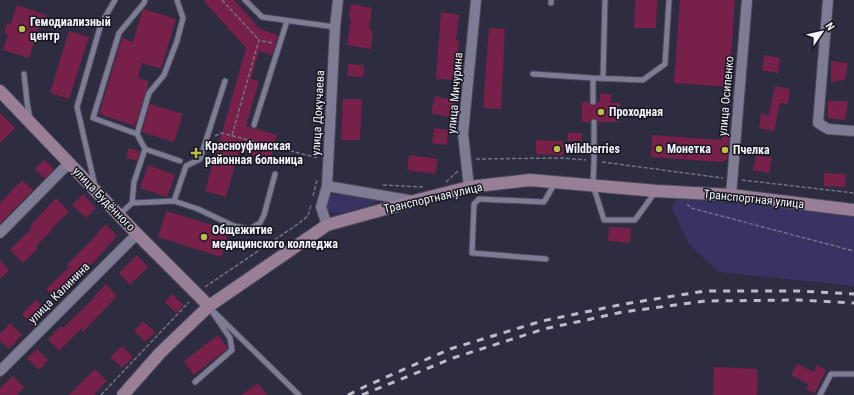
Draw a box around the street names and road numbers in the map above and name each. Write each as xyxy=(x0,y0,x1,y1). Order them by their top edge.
street label: улица Мичурина xyxy=(444,51,466,134)
street label: улица Осипенко xyxy=(716,55,736,137)
street label: улица Докучаева xyxy=(309,70,327,156)
street label: улица Будённого xyxy=(70,164,138,234)
street label: Транспортная улица xyxy=(382,180,484,216)
street label: Транспортная улица xyxy=(703,187,805,211)
street label: улица Калинина xyxy=(26,259,93,326)

